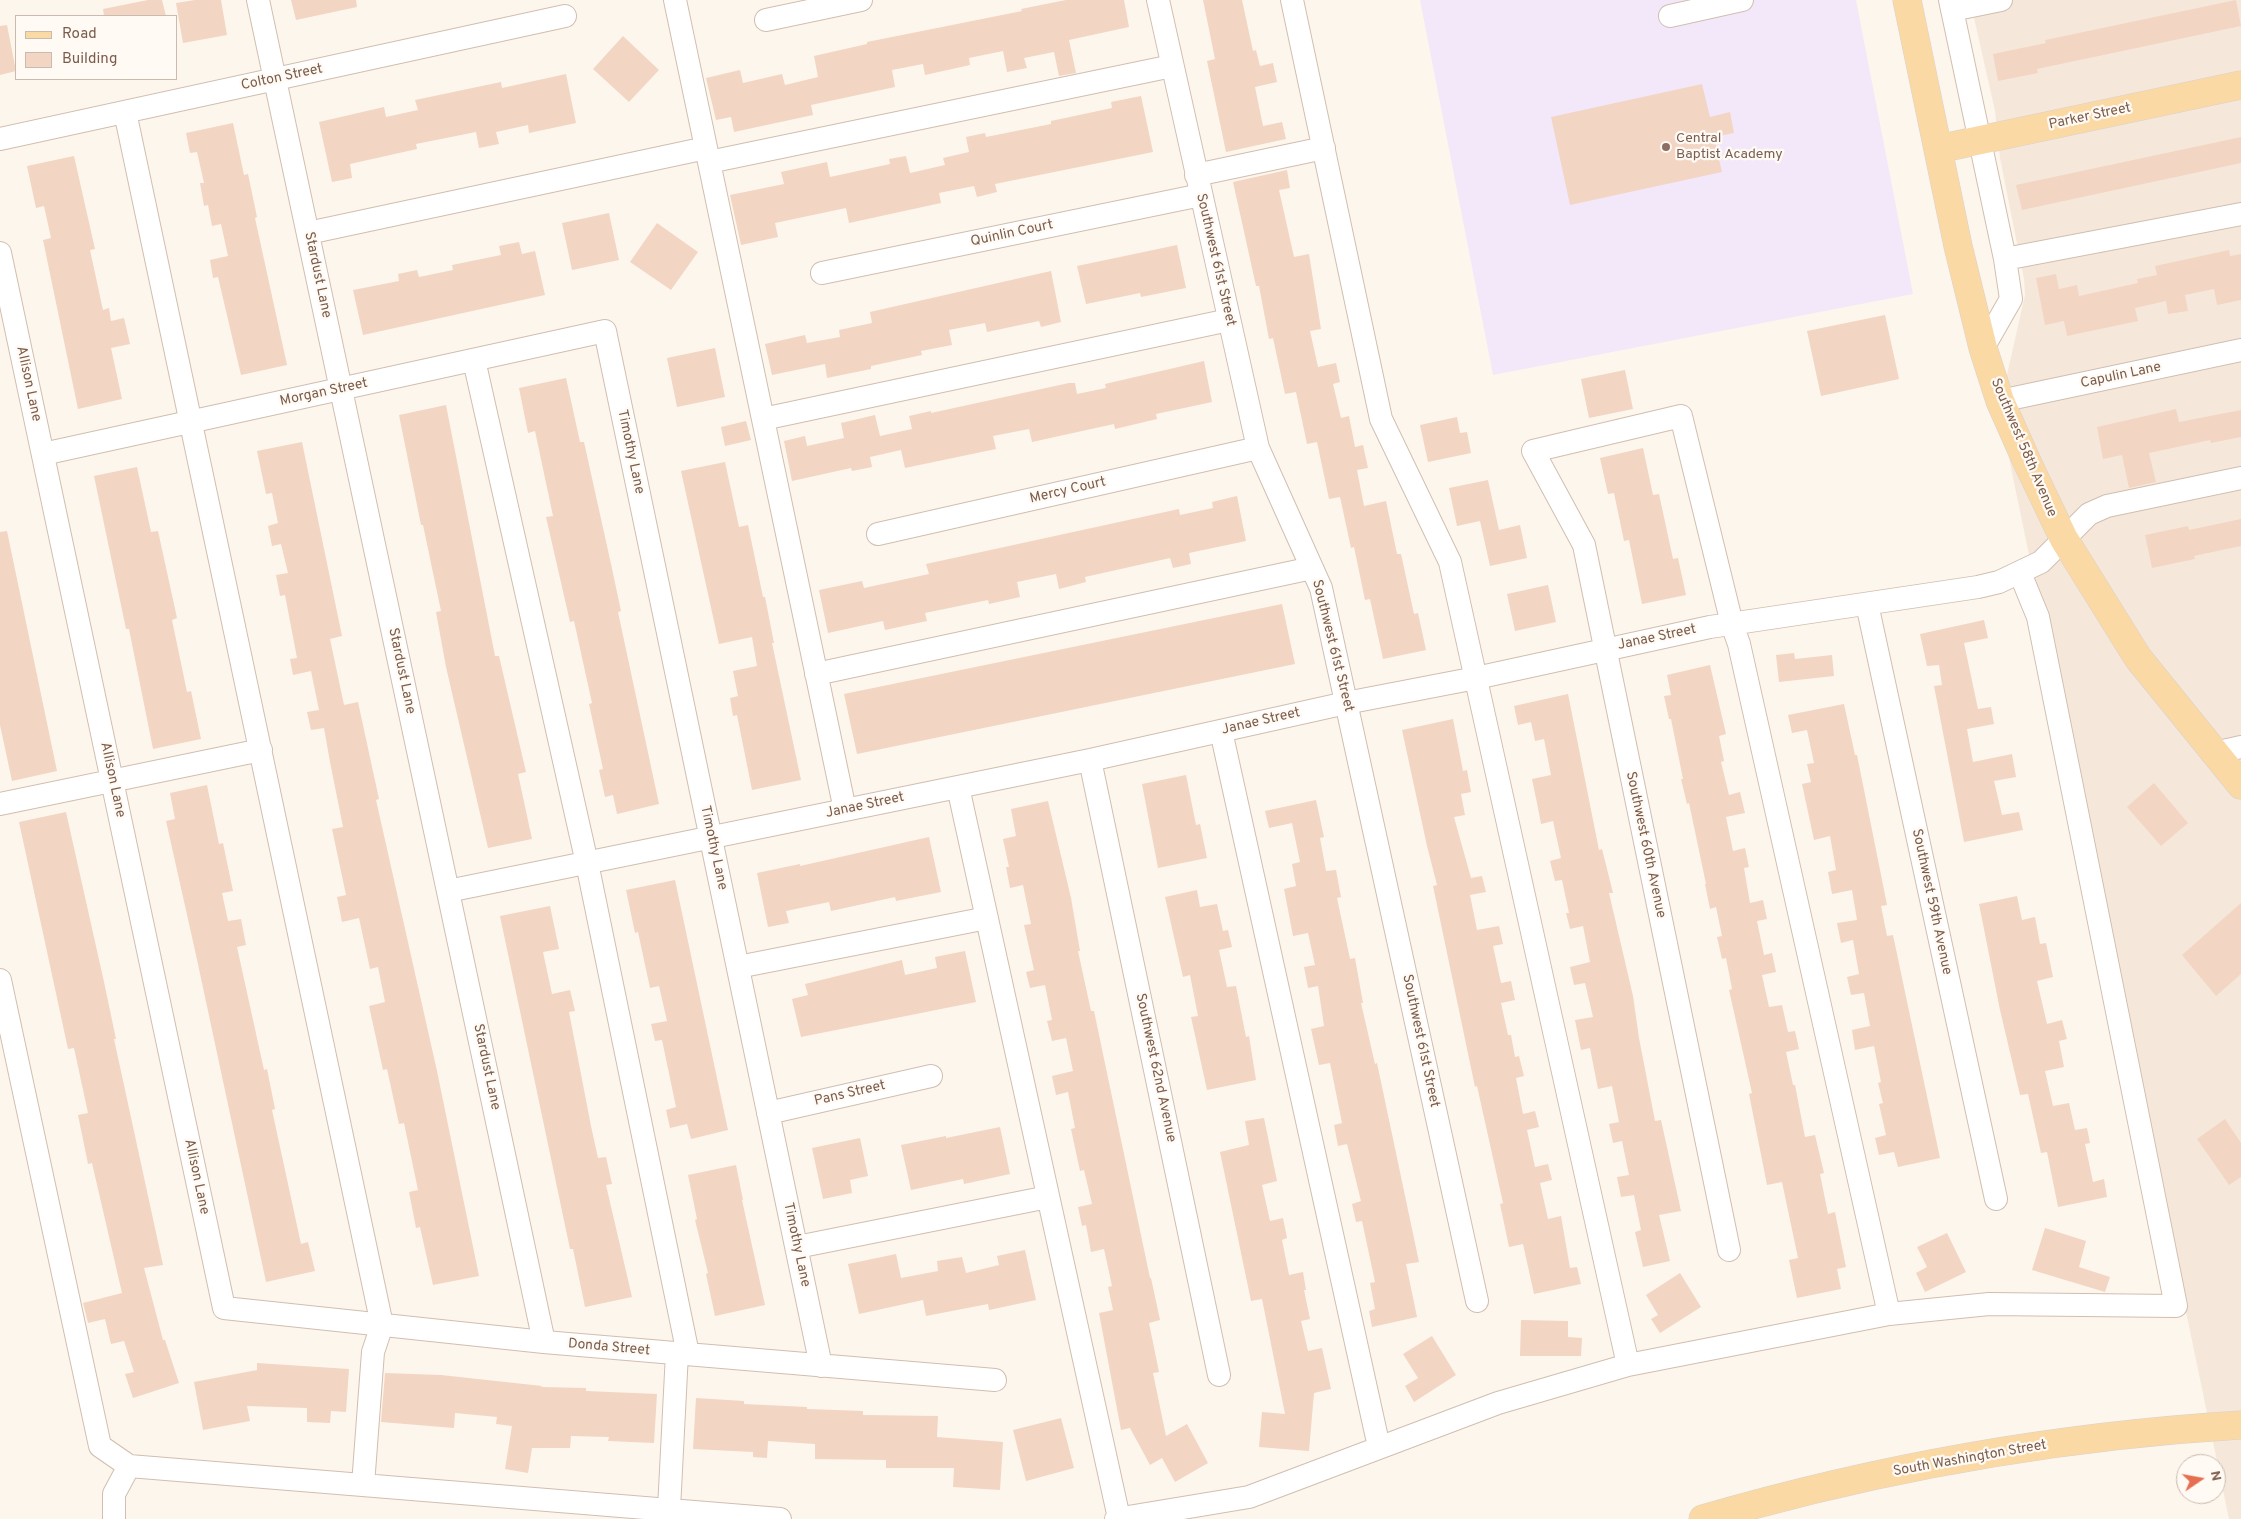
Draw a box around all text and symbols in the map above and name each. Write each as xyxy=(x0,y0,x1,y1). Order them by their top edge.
legend xyxy=(15,15,178,80)
text: Road xyxy=(62,25,97,44)
text: Building xyxy=(62,50,117,69)
street label: Colton Street xyxy=(240,61,324,95)
street label: Parker Street xyxy=(2047,100,2133,134)
place label: Central Baptist Academy xyxy=(1676,131,1783,164)
marker: Central Baptist Academy xyxy=(1660,141,1672,153)
street label: Southwest 61st Street xyxy=(1192,192,1238,328)
street label: Quinlin Court xyxy=(969,217,1055,251)
street label: Stardust Lane xyxy=(300,230,334,320)
street label: Allison Lane xyxy=(12,345,44,423)
street label: Capulin Lane xyxy=(2079,359,2163,393)
street label: Morgan Street xyxy=(279,375,369,411)
street label: Southwest 58th Avenue xyxy=(1986,376,2060,520)
street label: Timothy Lane xyxy=(613,408,647,496)
street label: Mercy Court xyxy=(1028,474,1108,508)
street label: Southwest 61st Street xyxy=(1307,578,1357,714)
street label: Janae Street xyxy=(1616,621,1698,655)
street label: Stardust Lane xyxy=(384,626,418,716)
street label: Janae Street xyxy=(1220,705,1302,739)
street label: Allison Lane xyxy=(96,741,128,819)
street label: Southwest 60th Avenue xyxy=(1621,770,1669,920)
street label: Janae Street xyxy=(824,789,906,823)
street label: Timothy Lane xyxy=(696,804,730,892)
street label: Southwest 59th Avenue xyxy=(1907,828,1955,976)
street label: Southwest 61st Street xyxy=(1398,973,1442,1109)
street label: Southwest 62nd Avenue xyxy=(1131,992,1179,1144)
street label: Stardust Lane xyxy=(469,1022,503,1112)
street label: Pans Street xyxy=(813,1078,887,1110)
street label: Allison Lane xyxy=(180,1138,212,1216)
street label: Timothy Lane xyxy=(779,1201,813,1289)
street label: Donda Street xyxy=(567,1336,651,1360)
street label: South Washington Street xyxy=(1892,1437,2048,1481)
north arrow xyxy=(2176,1454,2226,1504)
text: N xyxy=(2206,1469,2225,1483)

